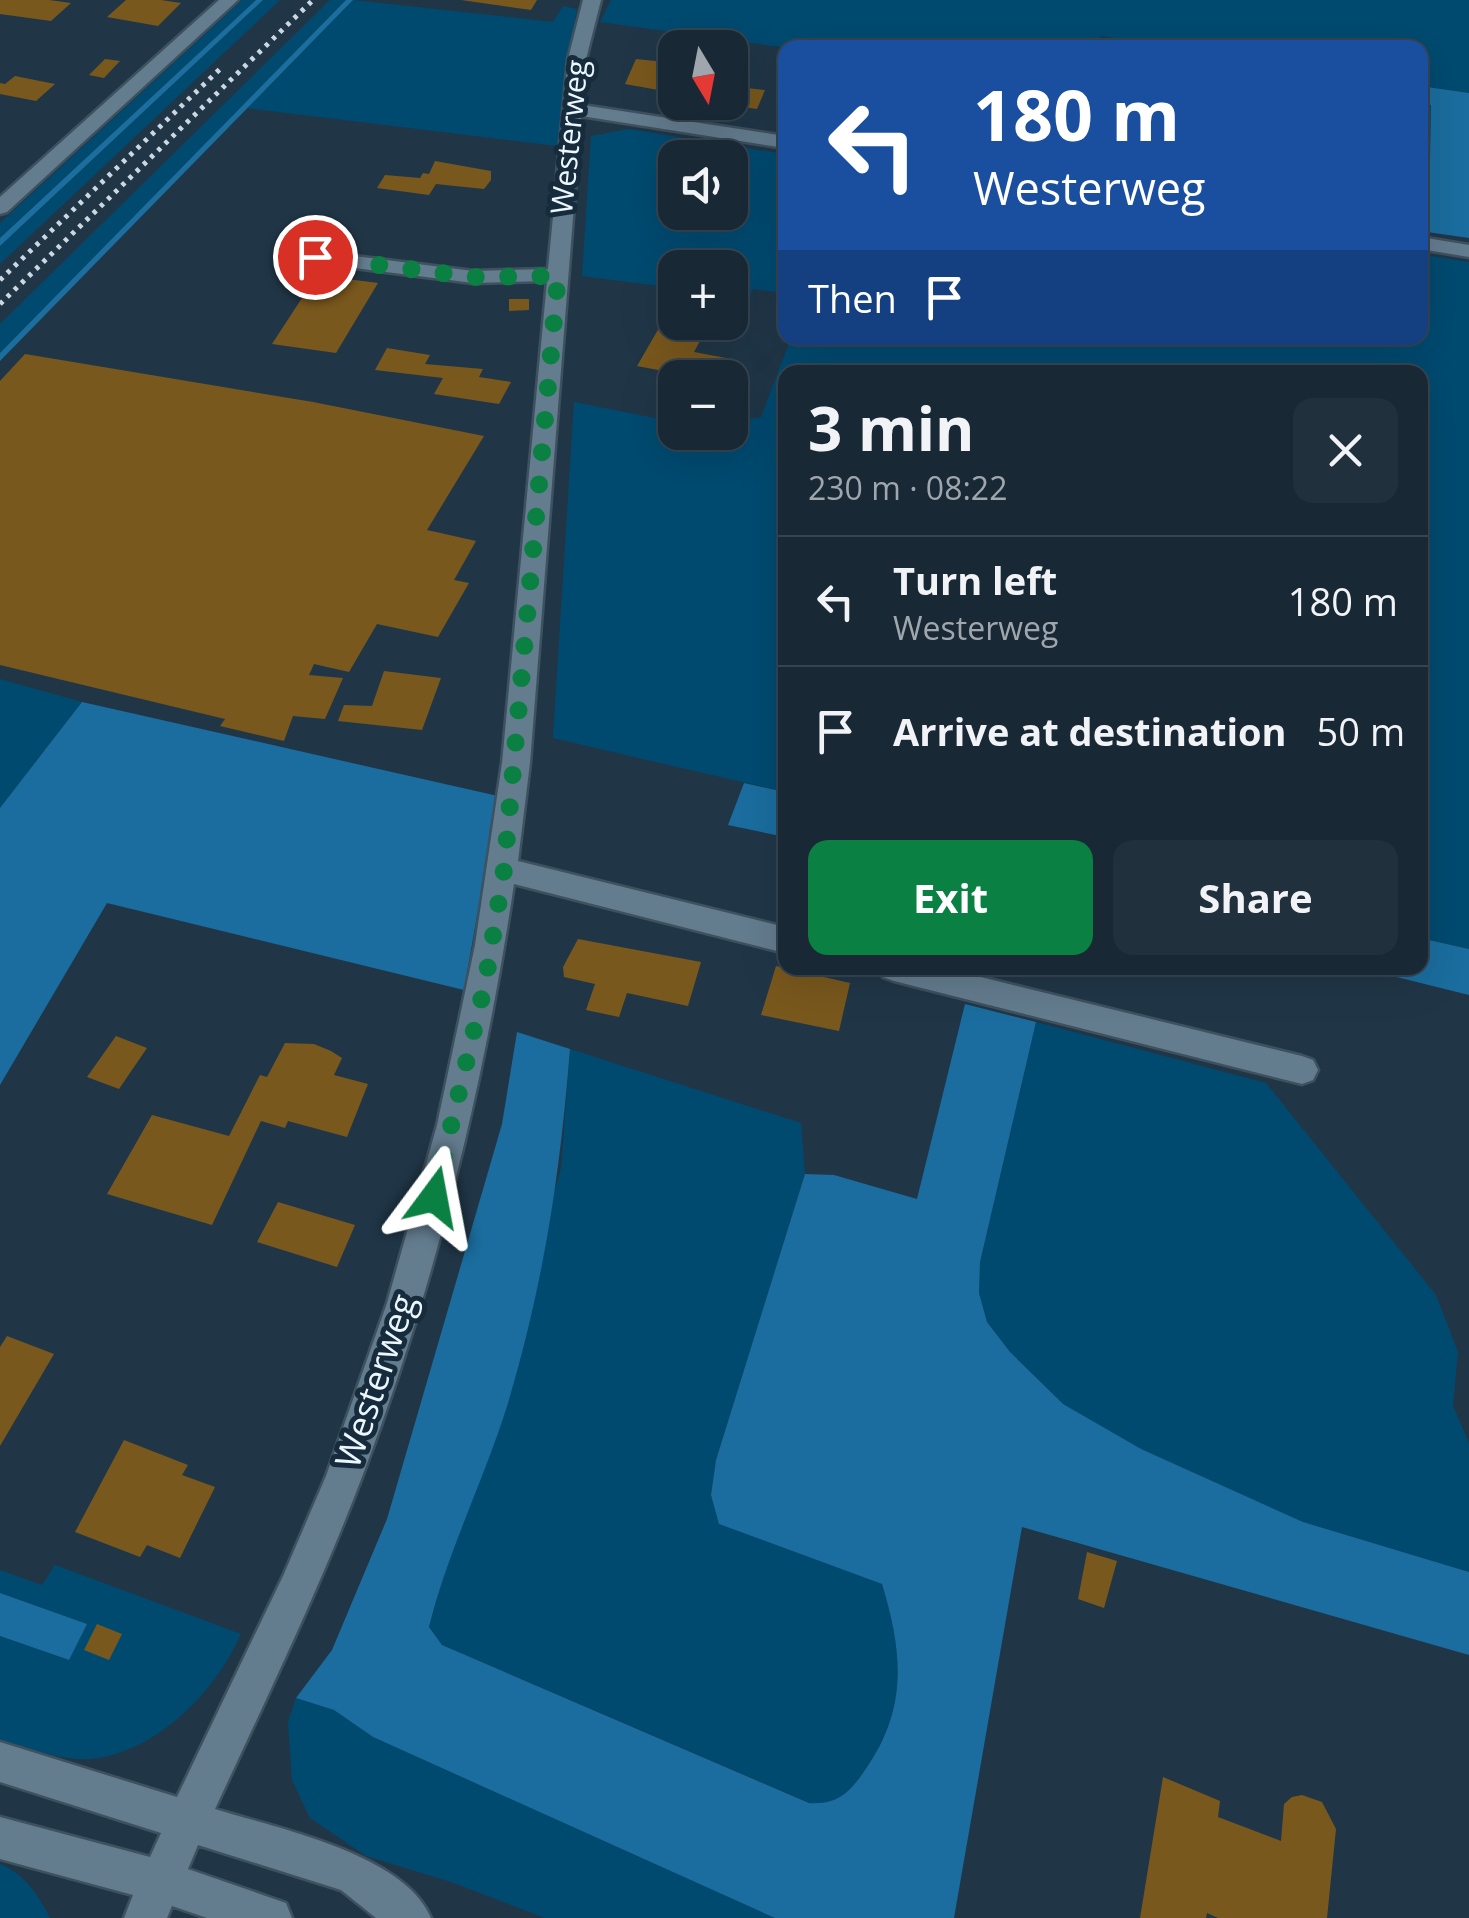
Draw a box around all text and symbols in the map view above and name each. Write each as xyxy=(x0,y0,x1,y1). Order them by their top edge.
north arrow xyxy=(658,30,748,120)
map controls xyxy=(658,30,748,450)
street label: Westerweg xyxy=(540,58,597,216)
text: 180 m xyxy=(973,66,1180,162)
icon: left xyxy=(808,80,938,210)
button: sound xyxy=(658,140,748,230)
text: Westerweg xyxy=(973,157,1206,218)
pin xyxy=(273,215,358,300)
icon: arrive xyxy=(288,230,343,285)
button: + xyxy=(658,250,748,340)
icon: arrive xyxy=(917,270,972,325)
text: Then xyxy=(808,272,897,324)
button: − xyxy=(658,360,748,450)
text: 3 min xyxy=(808,387,975,469)
button: close xyxy=(1293,398,1398,503)
text: 230 m · 08:22 xyxy=(808,466,1007,509)
text: Turn left xyxy=(893,554,1057,606)
icon: left xyxy=(808,574,863,629)
text: 180 m xyxy=(1288,575,1398,627)
text: Westerweg xyxy=(893,606,1058,649)
icon: arrive xyxy=(808,704,863,759)
text: Arrive at destination xyxy=(893,705,1287,757)
text: 50 m xyxy=(1317,705,1405,757)
button: Exit xyxy=(808,840,1093,955)
button: Share xyxy=(1113,840,1398,955)
position arrow xyxy=(382,1145,486,1249)
street label: Westerweg xyxy=(323,1287,426,1474)

